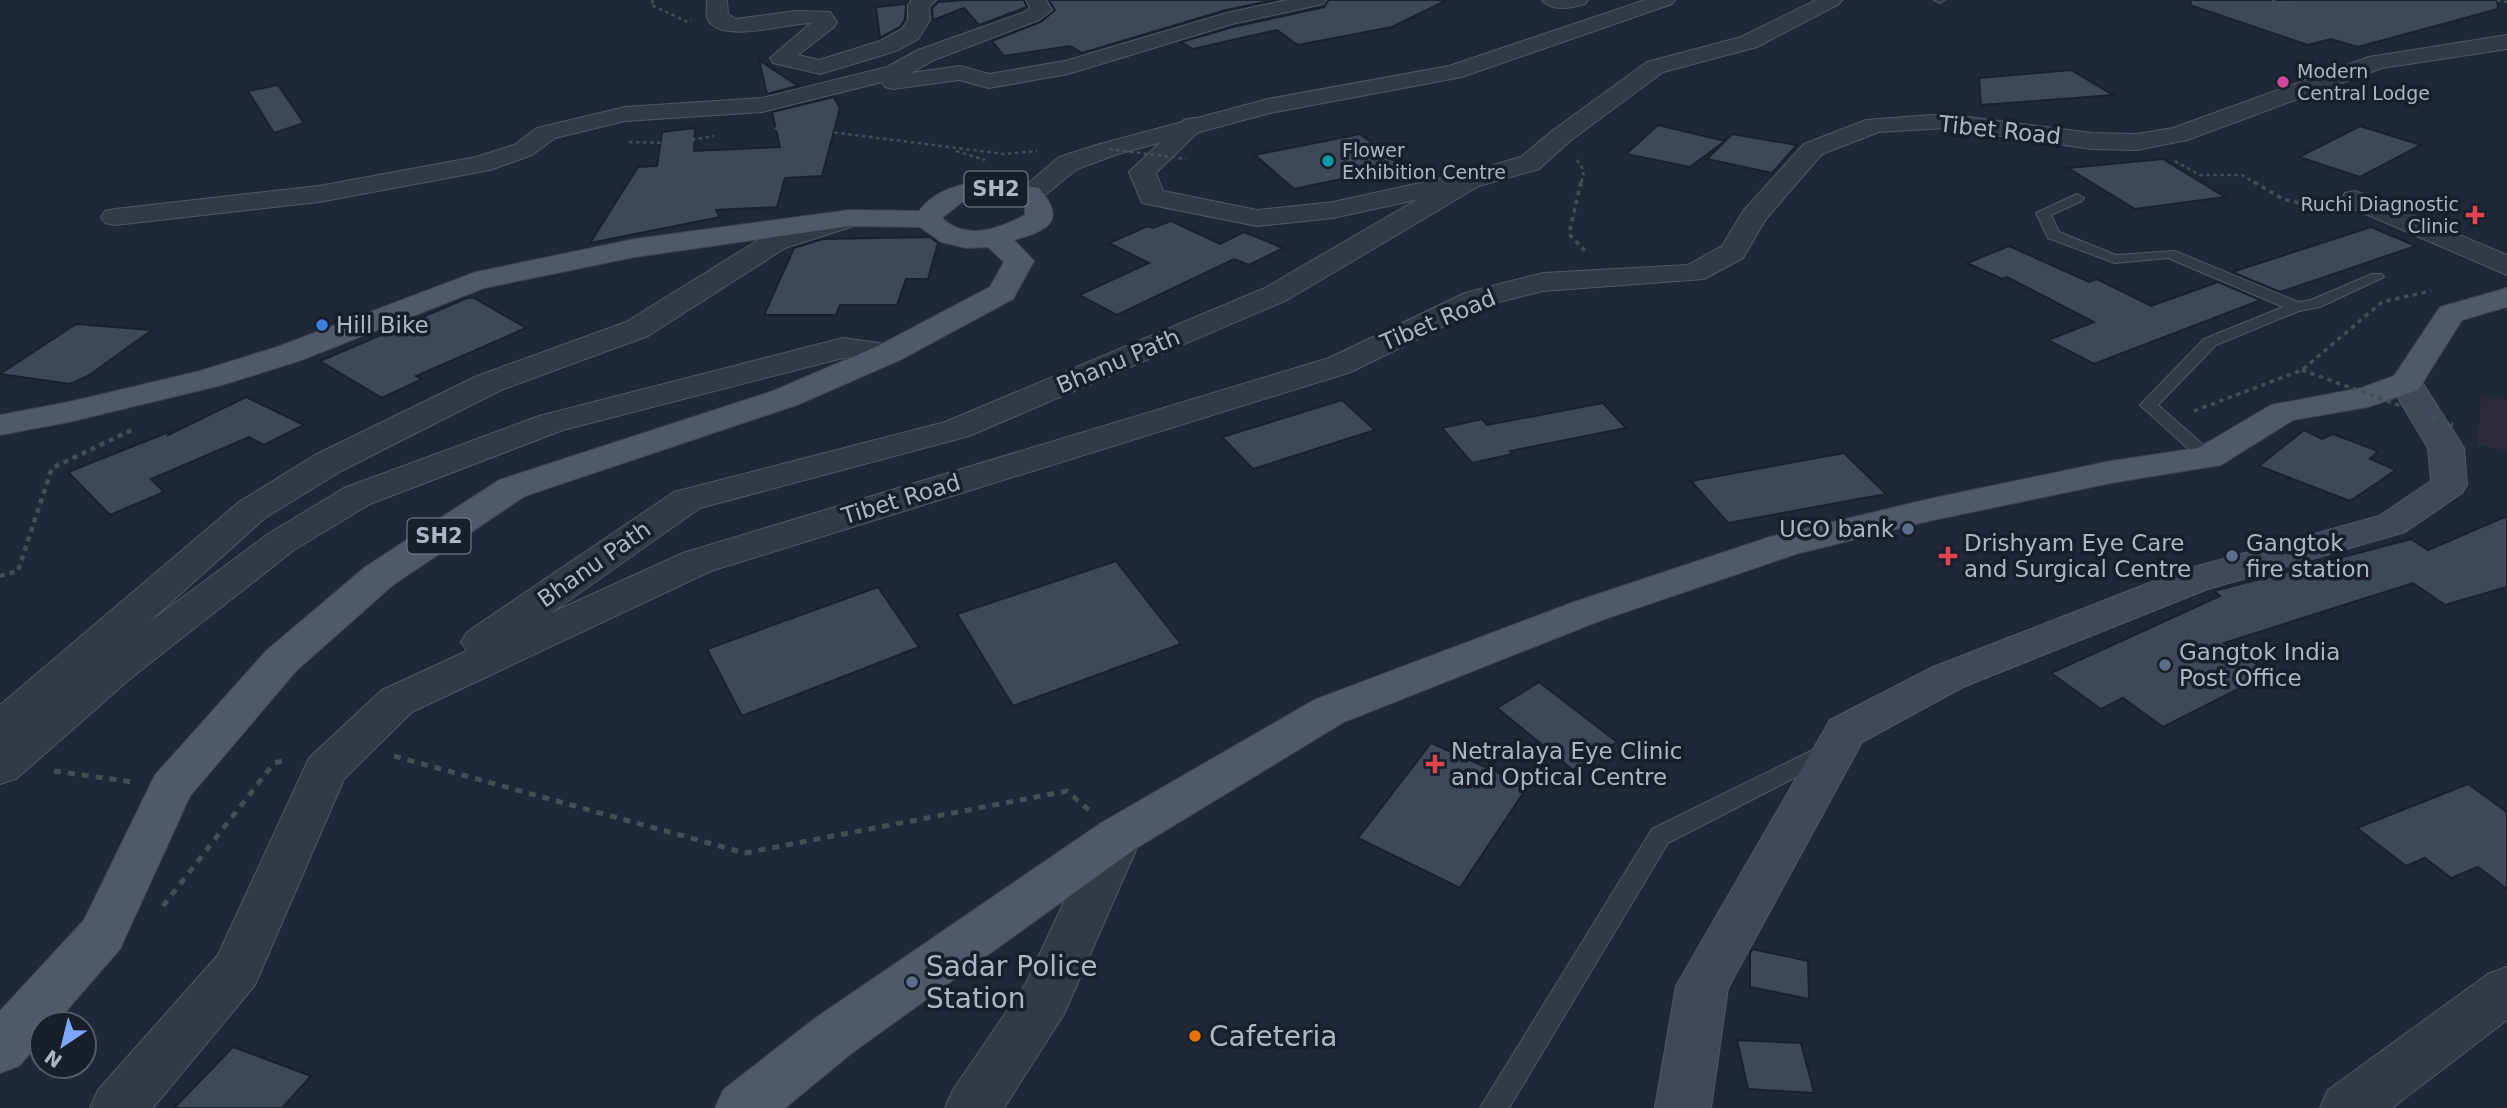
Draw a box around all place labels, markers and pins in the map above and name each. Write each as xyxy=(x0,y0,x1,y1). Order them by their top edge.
place label: Modern Central Lodge xyxy=(2297,60,2430,104)
marker: Modern Central Lodge xyxy=(2275,74,2291,90)
place label: Flower Exhibition Centre xyxy=(1342,139,1506,183)
marker: Flower Exhibition Centre xyxy=(1320,153,1336,169)
place label: Ruchi Diagnostic Clinic xyxy=(2300,193,2459,237)
marker: Ruchi Diagnostic Clinic xyxy=(2465,205,2485,225)
place label: Hill Bike xyxy=(336,312,429,338)
marker: Hill Bike xyxy=(314,317,330,333)
place label: UCO bank xyxy=(1779,516,1895,542)
marker: UCO bank xyxy=(1900,521,1916,537)
place label: Drishyam Eye Care and Surgical Centre xyxy=(1964,530,2191,582)
place label: Gangtok fire station xyxy=(2246,530,2370,582)
marker: Drishyam Eye Care and Surgical Centre xyxy=(1938,546,1958,566)
marker: Gangtok fire station xyxy=(2224,548,2240,564)
place label: Gangtok India Post Office xyxy=(2179,639,2340,691)
marker: Gangtok India Post Office xyxy=(2157,657,2173,673)
place label: Netralaya Eye Clinic and Optical Centre xyxy=(1451,738,1682,790)
marker: Netralaya Eye Clinic and Optical Centre xyxy=(1425,754,1445,774)
place label: Sadar Police Station xyxy=(926,950,1097,1015)
marker: Sadar Police Station xyxy=(904,974,920,990)
place label: Cafeteria xyxy=(1209,1020,1337,1053)
marker: Cafeteria xyxy=(1187,1028,1203,1044)

